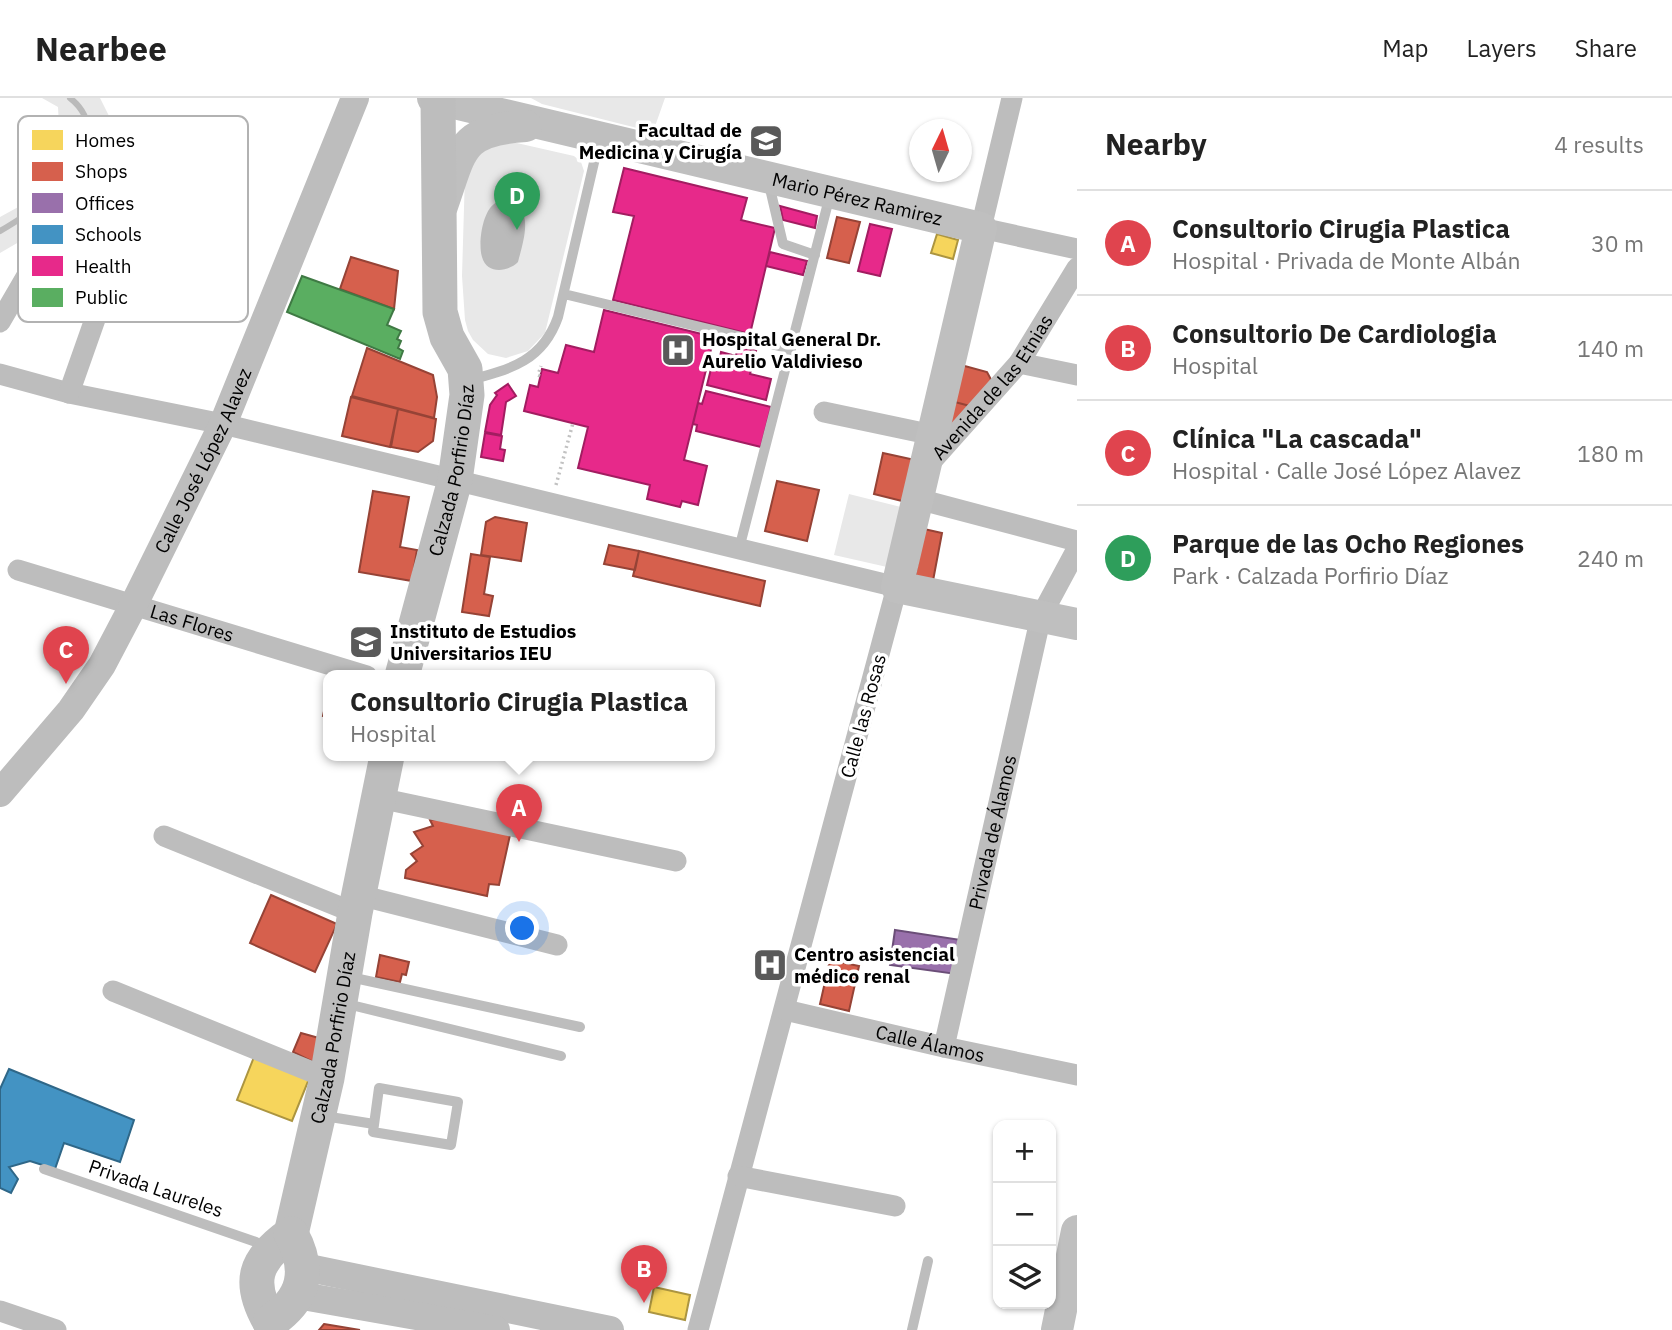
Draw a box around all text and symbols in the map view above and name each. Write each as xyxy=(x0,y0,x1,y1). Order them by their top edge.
text: Nearbee xyxy=(35,27,167,70)
text: Map xyxy=(1382,32,1429,64)
text: Layers xyxy=(1467,32,1537,64)
text: Share xyxy=(1575,32,1637,64)
legend xyxy=(18,116,248,322)
place label: Facultad de Medicina y Cirugía xyxy=(579,118,742,164)
north arrow xyxy=(909,119,972,182)
school or university icon: Facultad de Medicina y Cirugía xyxy=(747,122,785,160)
text: Nearby xyxy=(1105,124,1207,163)
text: Homes xyxy=(75,128,135,152)
text: 4 results xyxy=(1554,129,1644,159)
text: Shops xyxy=(75,159,128,183)
street label: Mario Pérez Ramirez xyxy=(770,167,945,230)
pin: D xyxy=(494,172,540,230)
text: Offices xyxy=(75,191,135,215)
text: Consultorio Cirugia Plastica xyxy=(1172,211,1510,245)
text: Schools xyxy=(75,222,142,246)
text: A xyxy=(1120,228,1136,258)
text: 30 m xyxy=(1591,228,1644,258)
text: Hospital · Privada de Monte Albán xyxy=(1172,245,1520,275)
text: Health xyxy=(75,254,132,278)
text: Public xyxy=(75,285,128,309)
street label: Avenida de las Etnias xyxy=(927,310,1058,465)
text: Consultorio De Cardiologia xyxy=(1172,316,1497,350)
place label: Hospital General Dr. Aurelio Valdivieso xyxy=(702,327,881,373)
hospital icon: Hospital General Dr. Aurelio Valdivieso xyxy=(659,331,697,369)
text: B xyxy=(1120,333,1136,363)
text: 140 m xyxy=(1577,333,1644,363)
text: Hospital xyxy=(1172,350,1258,380)
street label: Calle José López Alavez xyxy=(149,364,257,557)
street label: Calzada Porfirio Díaz xyxy=(423,383,479,559)
text: Clínica "La cascada" xyxy=(1172,421,1422,455)
text: C xyxy=(1121,438,1135,468)
text: 180 m xyxy=(1577,438,1644,468)
text: Hospital · Calle José López Alavez xyxy=(1172,455,1521,485)
text: Parque de las Ocho Regiones xyxy=(1172,526,1524,560)
text: D xyxy=(1120,543,1136,573)
text: 240 m xyxy=(1577,543,1644,573)
text: Park · Calzada Porfirio Díaz xyxy=(1172,560,1448,590)
street label: Las Flores xyxy=(147,599,237,647)
place label: Instituto de Estudios Universitarios IEU xyxy=(390,619,576,665)
school or university icon: Instituto de Estudios Universitarios IEU xyxy=(347,623,385,661)
pin: C xyxy=(43,626,89,684)
street label: Calle las Rosas xyxy=(835,651,891,781)
popup xyxy=(323,670,715,761)
text: Consultorio Cirugia Plastica xyxy=(350,684,688,718)
text: Hospital xyxy=(350,718,436,748)
street label: Privada de Álamos xyxy=(963,753,1021,912)
pin: A xyxy=(496,784,542,842)
your location xyxy=(505,911,539,945)
place label: Centro asistencial médico renal xyxy=(794,942,955,988)
hospital icon: Centro asistencial médico renal xyxy=(751,946,789,984)
street label: Calzada Porfirio Díaz xyxy=(305,949,360,1126)
street label: Calle Álamos xyxy=(873,1019,987,1067)
map controls xyxy=(993,1120,1056,1309)
button: + xyxy=(993,1120,1056,1183)
street label: Privada Laureles xyxy=(86,1154,226,1222)
button: − xyxy=(993,1183,1056,1246)
pin: B xyxy=(621,1245,667,1303)
button: layers xyxy=(993,1246,1056,1309)

